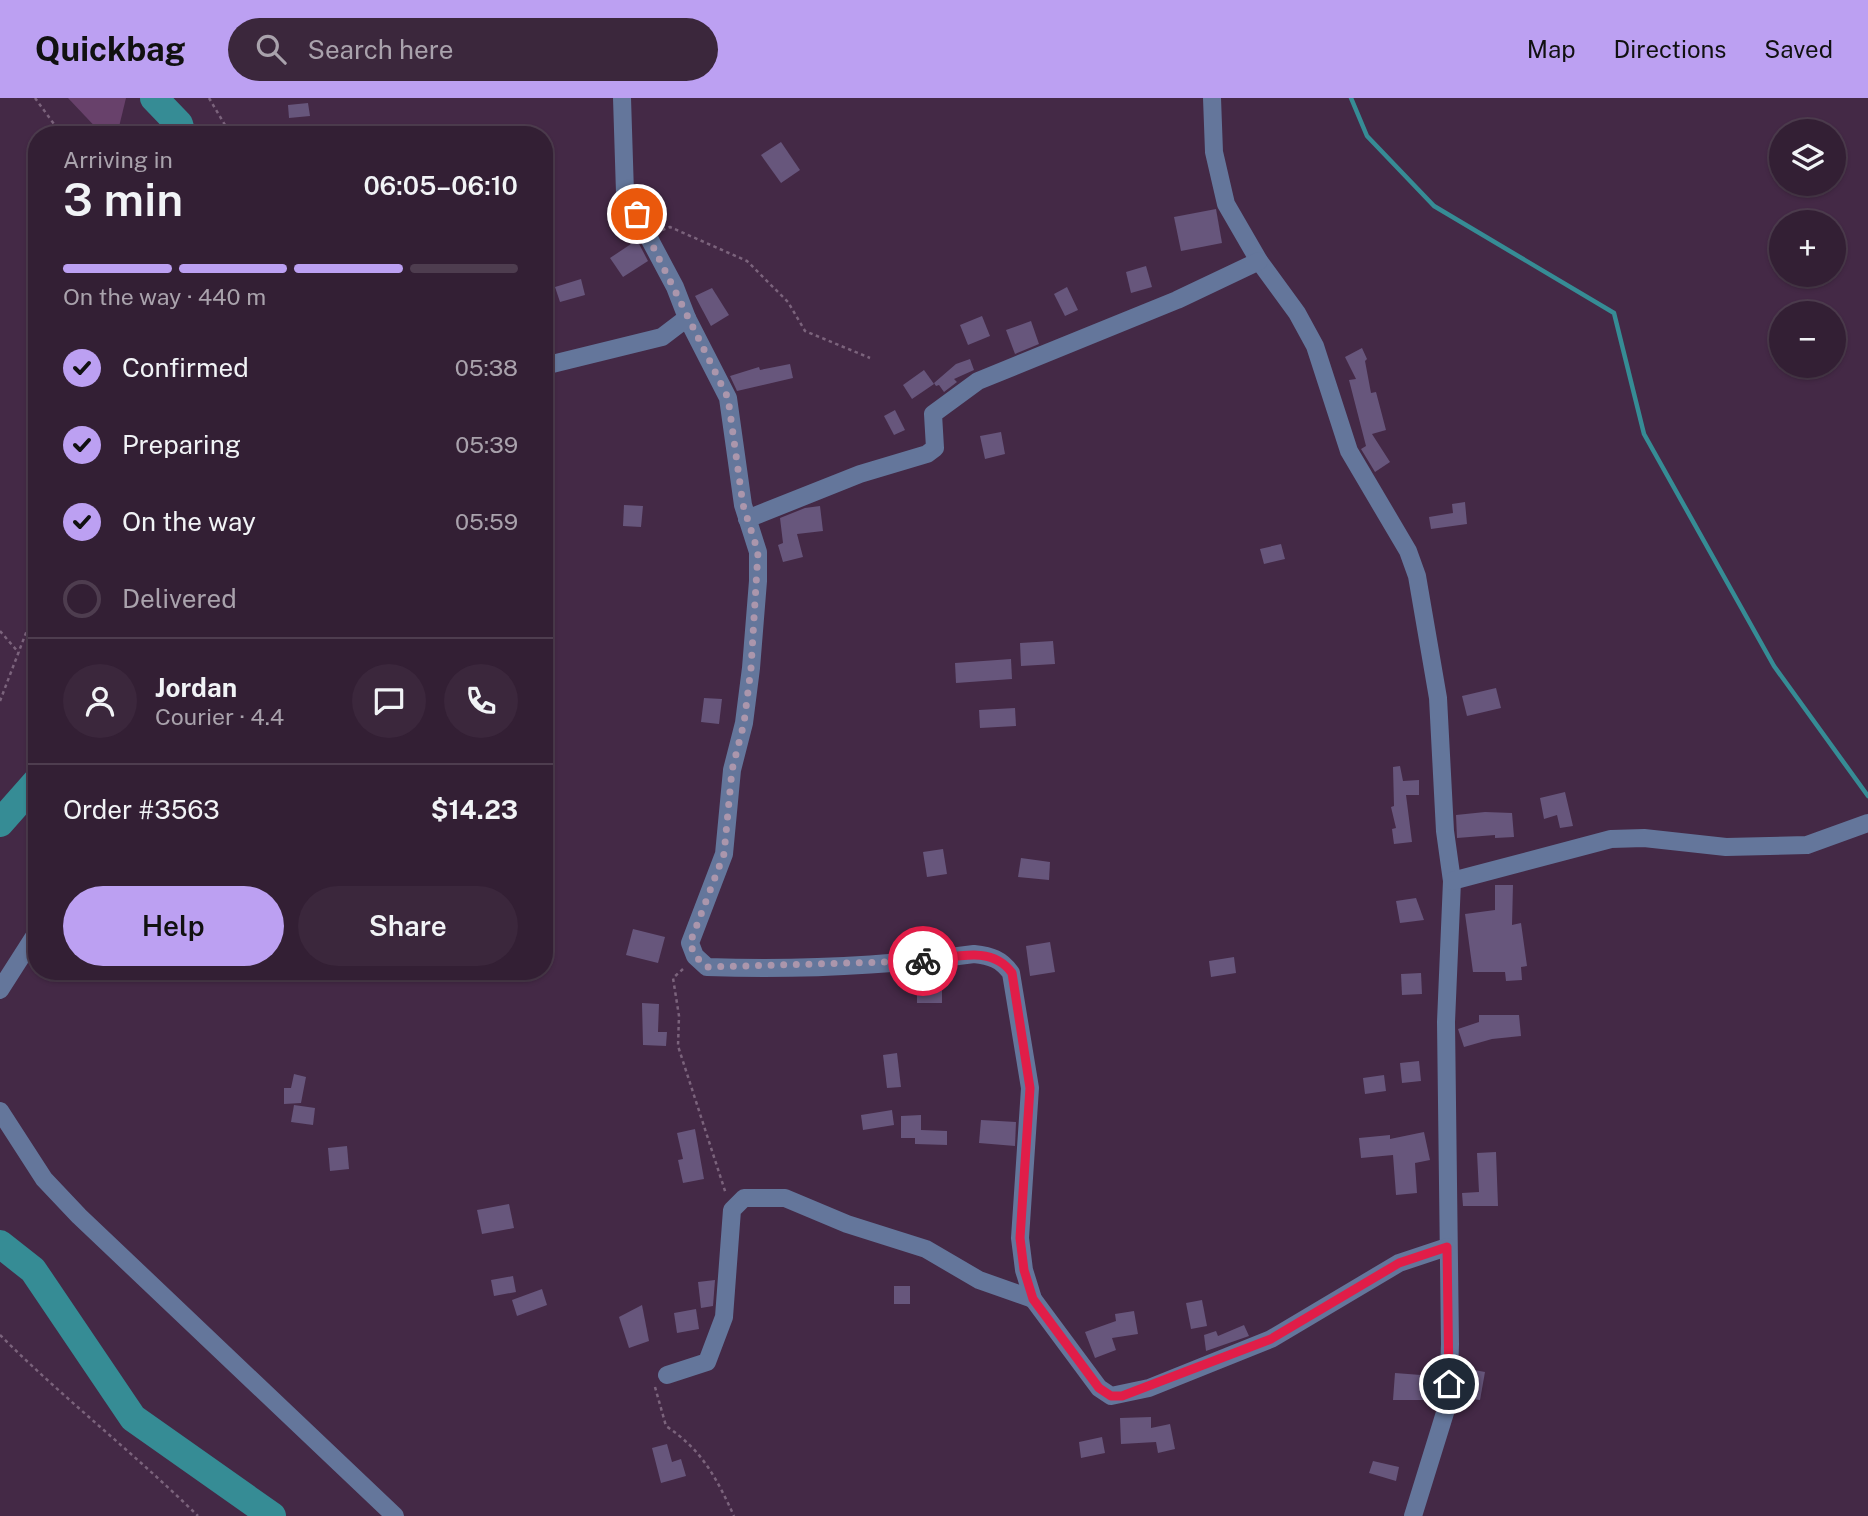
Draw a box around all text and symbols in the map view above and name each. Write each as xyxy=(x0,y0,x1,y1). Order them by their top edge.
search box xyxy=(228,18,718,81)
text: Quickbag xyxy=(35,30,186,68)
icon: search xyxy=(252,30,290,68)
text: Search here xyxy=(308,34,454,65)
text: Map xyxy=(1527,35,1576,63)
text: Directions xyxy=(1614,35,1726,63)
text: Saved xyxy=(1764,35,1833,63)
map controls xyxy=(1769,119,1846,378)
button: layers xyxy=(1769,119,1846,196)
text: Arriving in xyxy=(63,146,173,173)
text: 06:05–06:10 xyxy=(363,170,518,201)
text: 3 min xyxy=(63,172,183,226)
pin xyxy=(607,184,667,244)
icon: bag xyxy=(618,195,656,233)
button: + xyxy=(1769,210,1846,287)
text: On the way · 440 m xyxy=(63,283,266,310)
button: − xyxy=(1769,301,1846,378)
icon: check xyxy=(63,349,101,387)
text: Confirmed xyxy=(122,352,249,383)
text: 05:38 xyxy=(455,354,518,381)
icon: check xyxy=(63,426,101,464)
text: Preparing xyxy=(122,429,241,460)
text: 05:39 xyxy=(455,431,518,458)
icon: check xyxy=(63,503,101,541)
text: On the way xyxy=(122,506,256,537)
text: 05:59 xyxy=(455,508,518,535)
text: Delivered xyxy=(122,583,237,614)
button: person xyxy=(63,664,137,738)
button: chat xyxy=(352,664,426,738)
button: phone xyxy=(444,664,518,738)
text: Jordan xyxy=(155,672,237,703)
text: Courier · 4.4 xyxy=(155,703,284,730)
text: Order #3563 xyxy=(63,794,220,825)
text: $14.23 xyxy=(431,794,518,825)
button: Help xyxy=(63,886,284,966)
button: Share xyxy=(298,886,518,966)
courier xyxy=(888,926,958,996)
icon: bike xyxy=(904,942,942,980)
pin xyxy=(1419,1354,1479,1414)
icon: home xyxy=(1430,1365,1468,1403)

